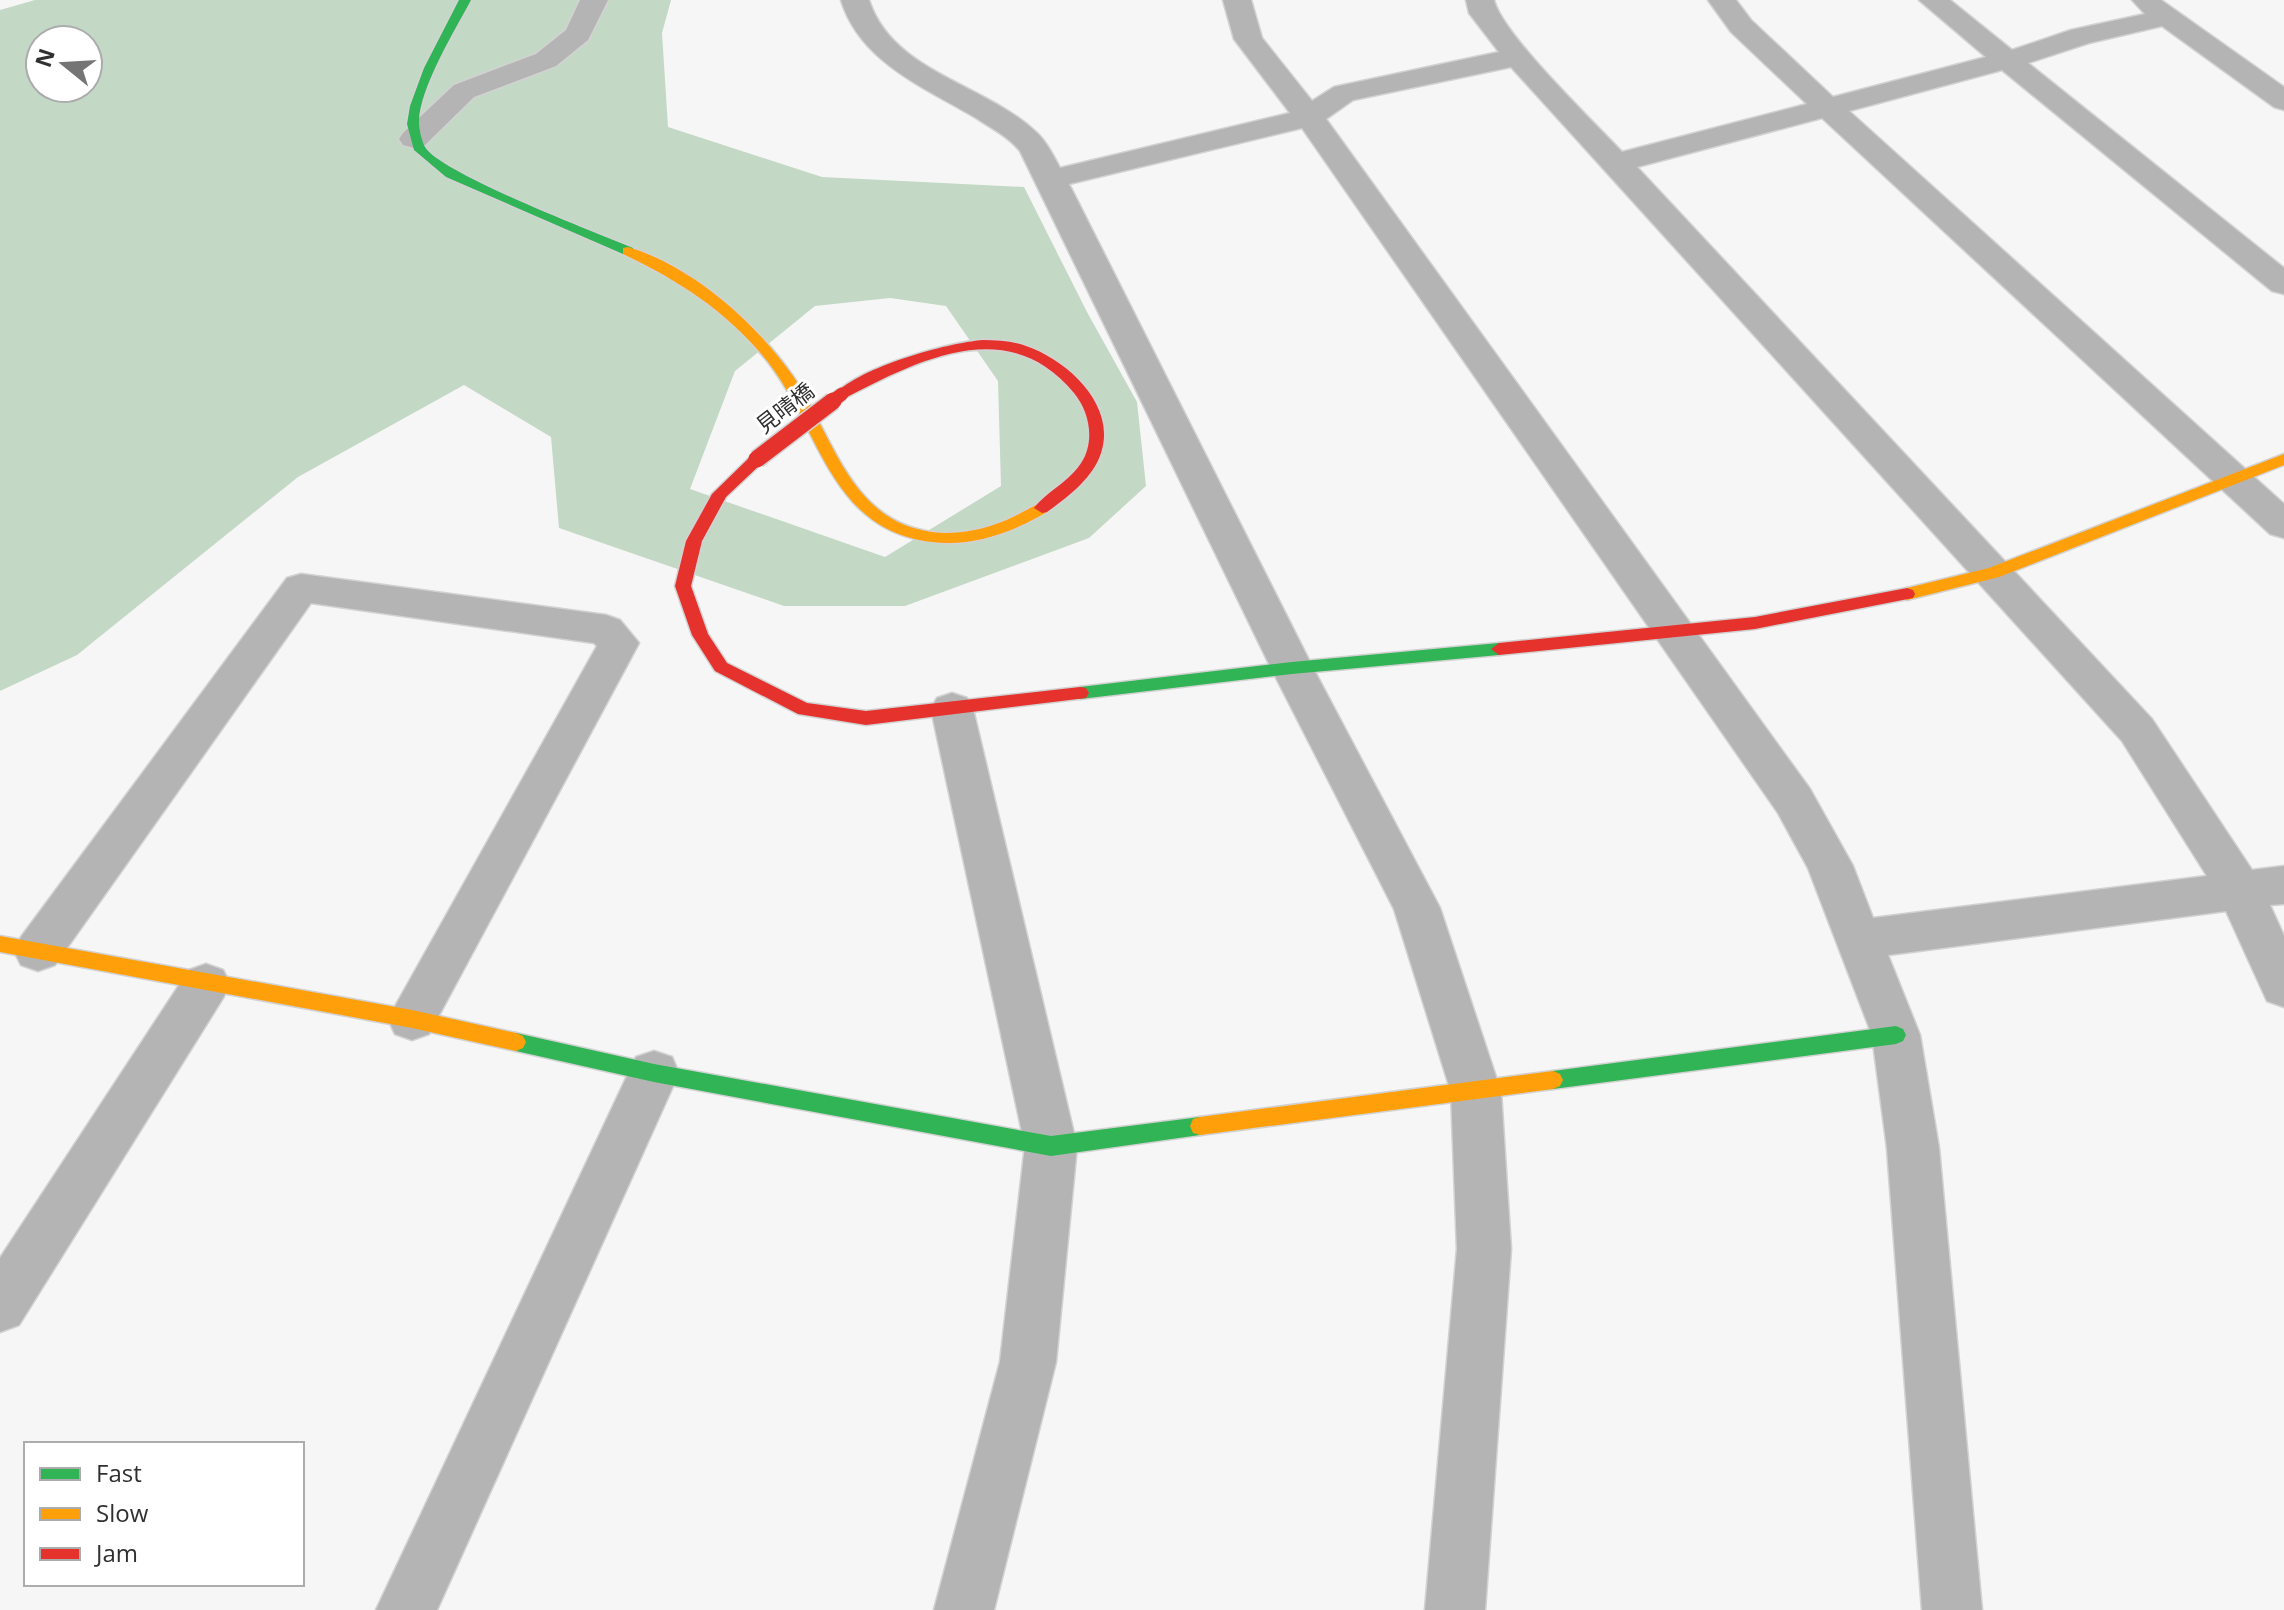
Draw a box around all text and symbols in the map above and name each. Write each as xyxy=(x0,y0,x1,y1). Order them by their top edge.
north arrow xyxy=(24,24,104,104)
text: N xyxy=(27,44,61,71)
street label: 見晴橋 xyxy=(749,375,820,439)
legend xyxy=(24,1442,304,1586)
text: Fast xyxy=(96,1456,142,1489)
text: Slow xyxy=(96,1496,149,1529)
text: Jam xyxy=(94,1536,138,1569)

